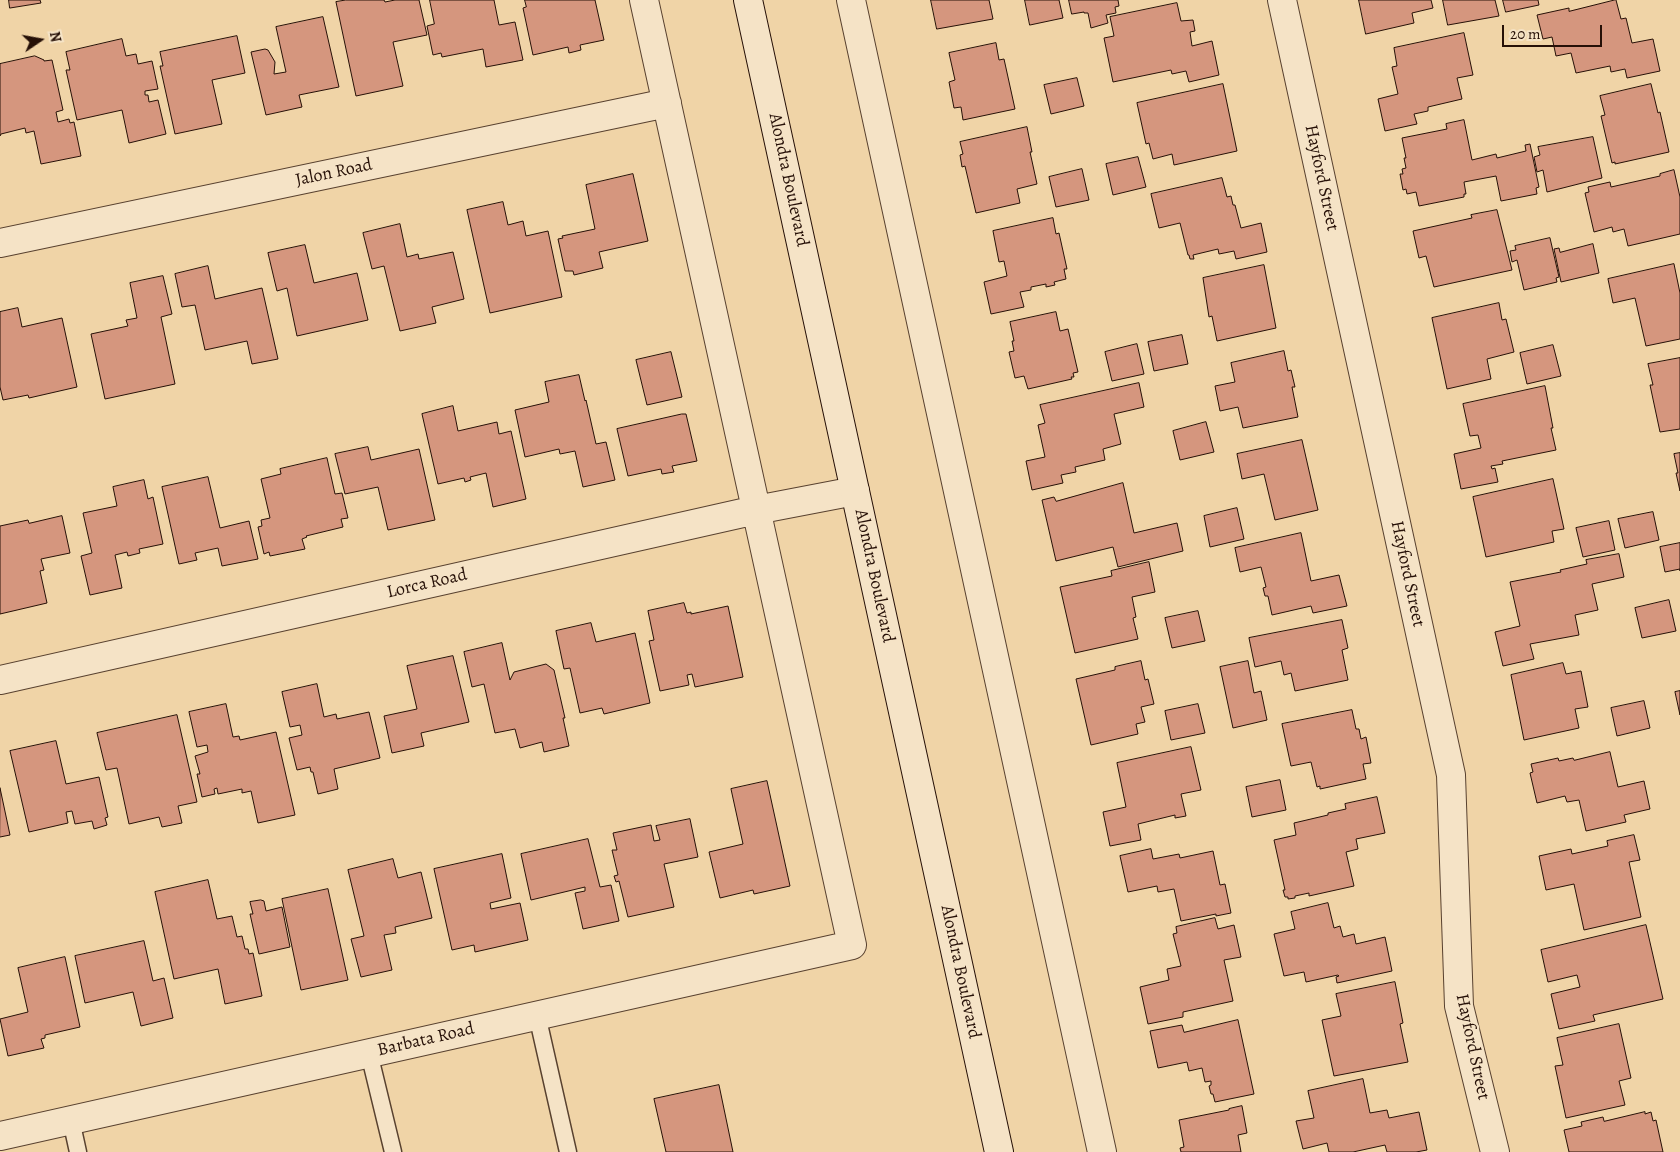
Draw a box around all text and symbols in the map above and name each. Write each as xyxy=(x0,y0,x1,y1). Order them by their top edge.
north arrow xyxy=(15,15,65,65)
scale bar xyxy=(1505,15,1605,47)
text: 20 m xyxy=(1510,24,1541,44)
text: N xyxy=(45,30,66,44)
street label: Alondra Boulevard xyxy=(763,111,813,249)
street label: Hayford Street xyxy=(1299,123,1343,233)
street label: Jalon Road xyxy=(294,154,374,192)
street label: Alondra Boulevard xyxy=(849,507,899,645)
street label: Hayford Street xyxy=(1385,519,1429,629)
street label: Lorca Road xyxy=(385,564,469,604)
street label: Alondra Boulevard xyxy=(935,903,985,1041)
street label: Hayford Street xyxy=(1450,992,1494,1102)
street label: Barbata Road xyxy=(375,1018,477,1062)

